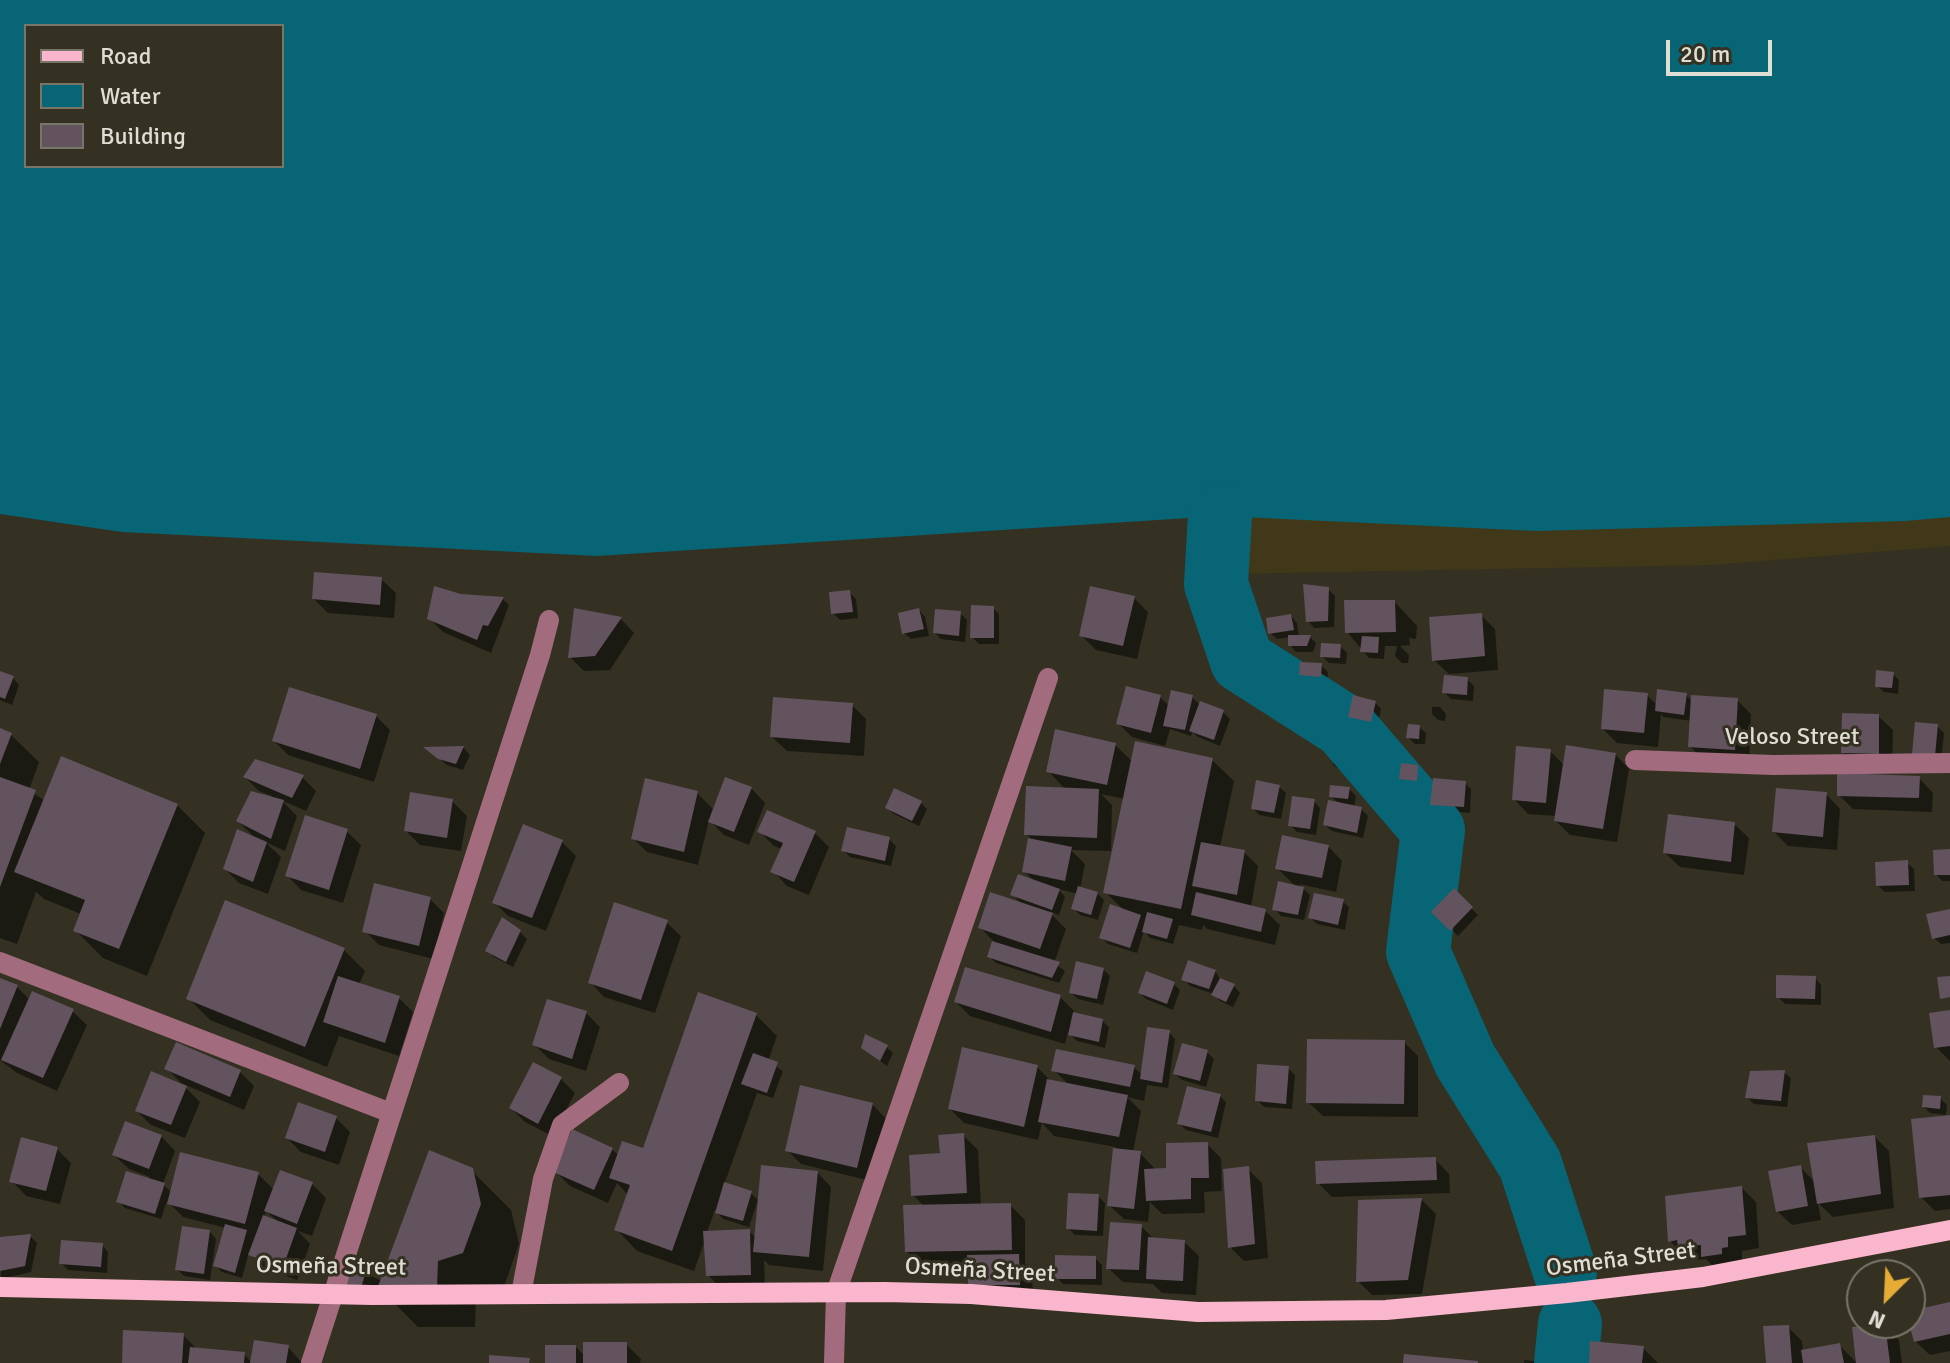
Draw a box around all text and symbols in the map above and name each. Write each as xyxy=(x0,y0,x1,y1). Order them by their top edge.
legend xyxy=(24,24,284,168)
scale bar xyxy=(1670,24,1776,74)
text: 20 m xyxy=(1680,39,1730,69)
text: Road xyxy=(100,41,151,71)
text: Water xyxy=(100,81,160,111)
text: Building xyxy=(100,121,186,151)
street label: Veloso Street xyxy=(1725,724,1859,752)
street label: Osmeña Street xyxy=(1545,1237,1697,1283)
street label: Osmeña Street xyxy=(256,1251,406,1283)
street label: Osmeña Street xyxy=(904,1253,1056,1289)
north arrow xyxy=(1846,1259,1926,1339)
text: N xyxy=(1864,1304,1889,1335)

